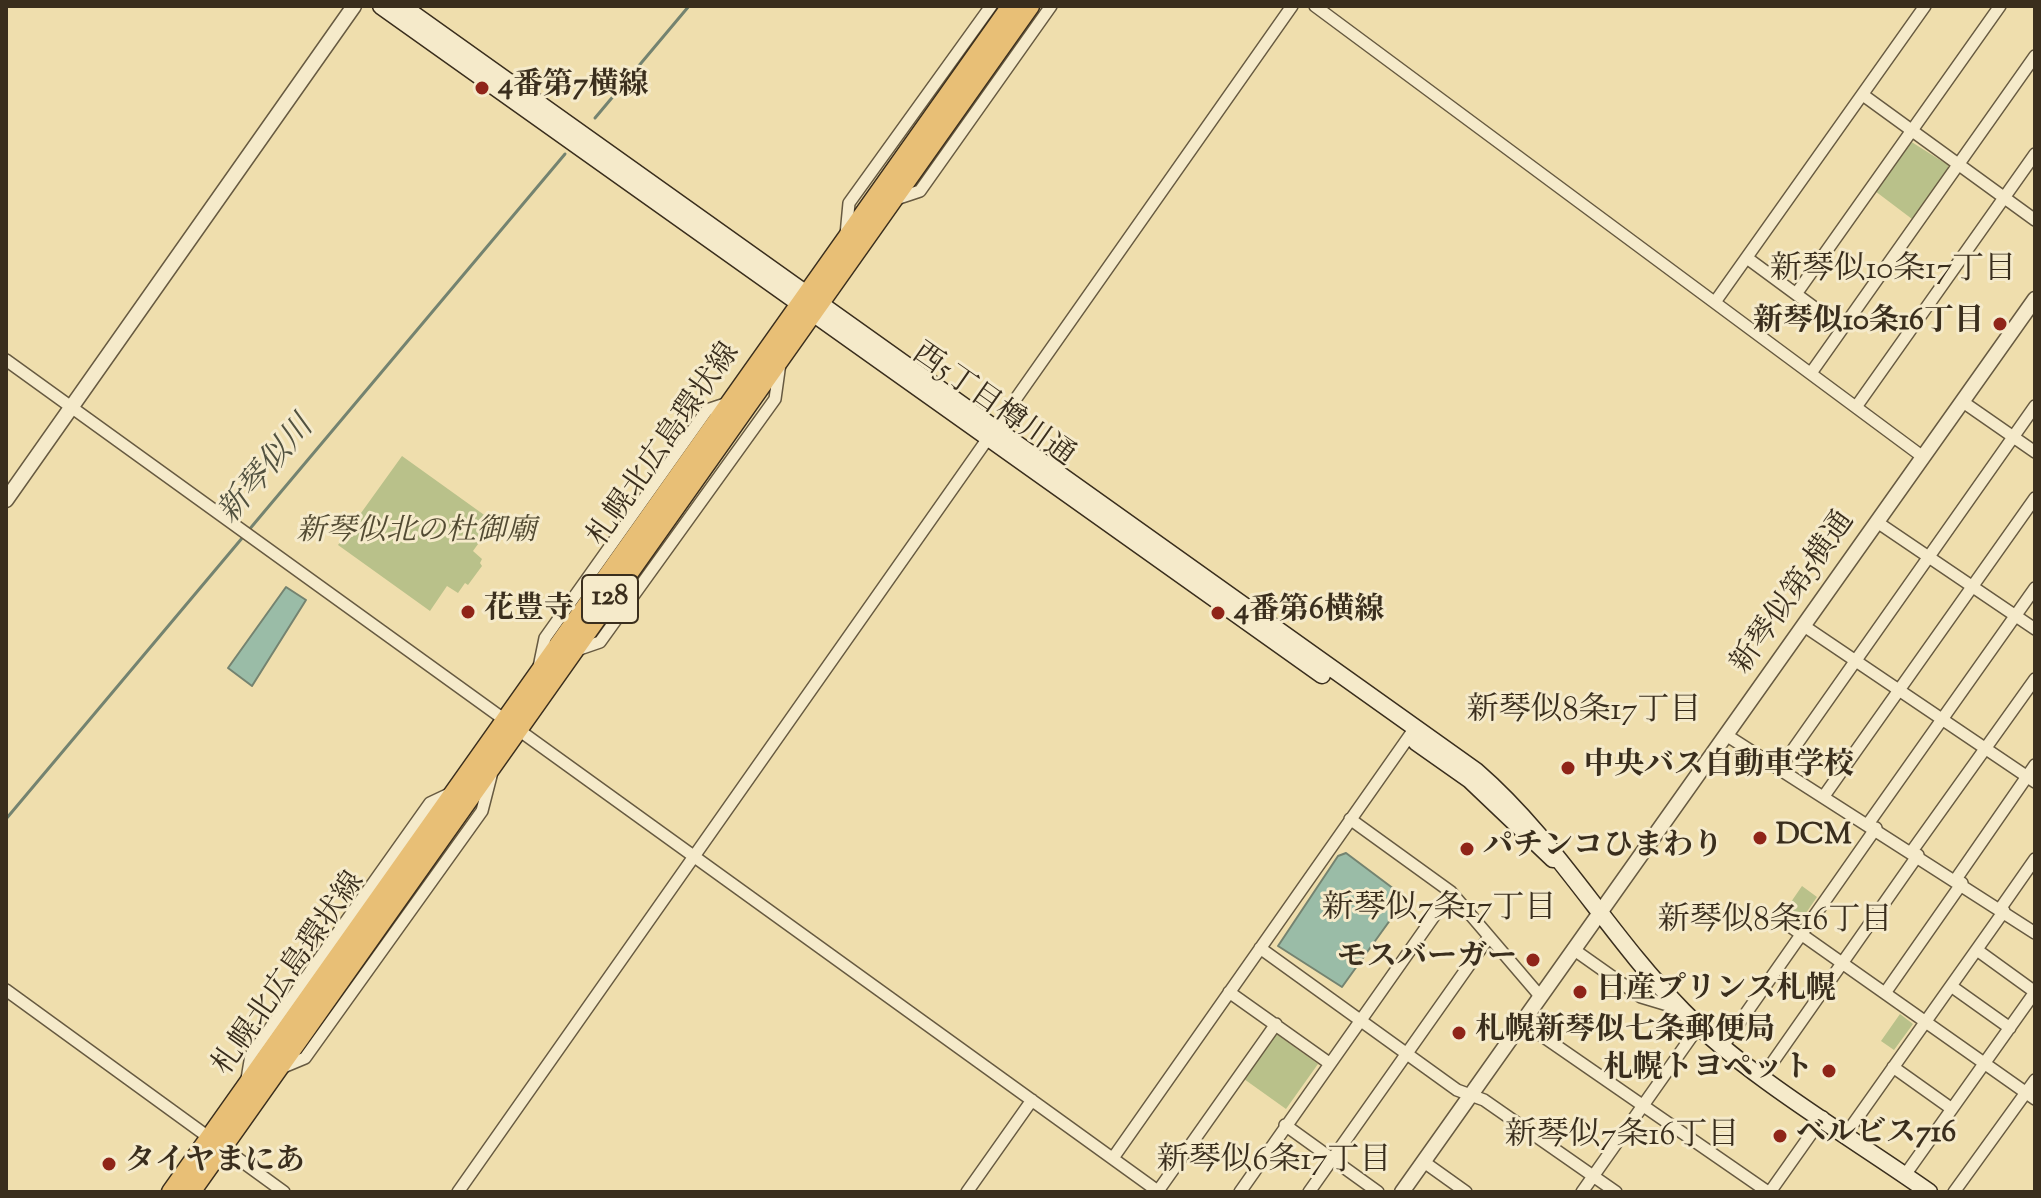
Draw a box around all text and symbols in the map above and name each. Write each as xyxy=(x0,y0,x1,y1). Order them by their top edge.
place label: 4番第7横線 xyxy=(498,70,648,106)
marker: 4番第7横線 xyxy=(473,79,491,97)
district label: 新琴似10条17丁目 xyxy=(1770,254,2016,292)
place label: 新琴似10条16丁目 xyxy=(1753,306,1984,342)
marker: 新琴似10条16丁目 xyxy=(1991,315,2009,333)
street label: 札幌北広島環状線 xyxy=(582,337,750,555)
street label: 西5丁目樽川通 xyxy=(904,338,1080,476)
water label: 新琴似川 xyxy=(212,411,324,533)
street label: 新琴似第5横通 xyxy=(1726,506,1864,682)
park label: 新琴似北の杜御廟 xyxy=(296,516,536,552)
road number: 128 xyxy=(582,575,638,623)
place label: 花豊寺 xyxy=(484,594,574,630)
place label: 4番第6横線 xyxy=(1234,595,1384,631)
marker: 花豊寺 xyxy=(459,603,477,621)
marker: 4番第6横線 xyxy=(1209,604,1227,622)
district label: 新琴似8条17丁目 xyxy=(1467,695,1701,733)
place label: 中央バス自動車学校 xyxy=(1584,750,1854,786)
marker: 中央バス自動車学校 xyxy=(1559,759,1577,777)
place label: DCM xyxy=(1776,820,1852,856)
marker: DCM xyxy=(1751,829,1769,847)
place label: パチンコひまわり xyxy=(1483,831,1723,867)
marker: パチンコひまわり xyxy=(1458,840,1476,858)
street label: 札幌北広島環状線 xyxy=(207,866,375,1084)
district label: 新琴似7条17丁目 xyxy=(1322,893,1556,931)
district label: 新琴似8条16丁目 xyxy=(1658,905,1892,943)
place label: モスバーガー xyxy=(1337,942,1517,978)
marker: モスバーガー xyxy=(1524,951,1542,969)
place label: 日産プリンス札幌 xyxy=(1596,974,1836,1010)
marker: 日産プリンス札幌 xyxy=(1571,983,1589,1001)
place label: 札幌新琴似七条郵便局 xyxy=(1475,1015,1775,1051)
marker: 札幌新琴似七条郵便局 xyxy=(1450,1024,1468,1042)
place label: 札幌トヨペット xyxy=(1603,1053,1813,1089)
marker: 札幌トヨペット xyxy=(1820,1062,1838,1080)
place label: ベルビス716 xyxy=(1796,1118,1956,1154)
district label: 新琴似7条16丁目 xyxy=(1505,1120,1739,1158)
marker: ベルビス716 xyxy=(1771,1127,1789,1145)
district label: 新琴似6条17丁目 xyxy=(1157,1145,1391,1183)
place label: タイヤまにあ xyxy=(125,1146,305,1182)
marker: タイヤまにあ xyxy=(100,1155,118,1173)

